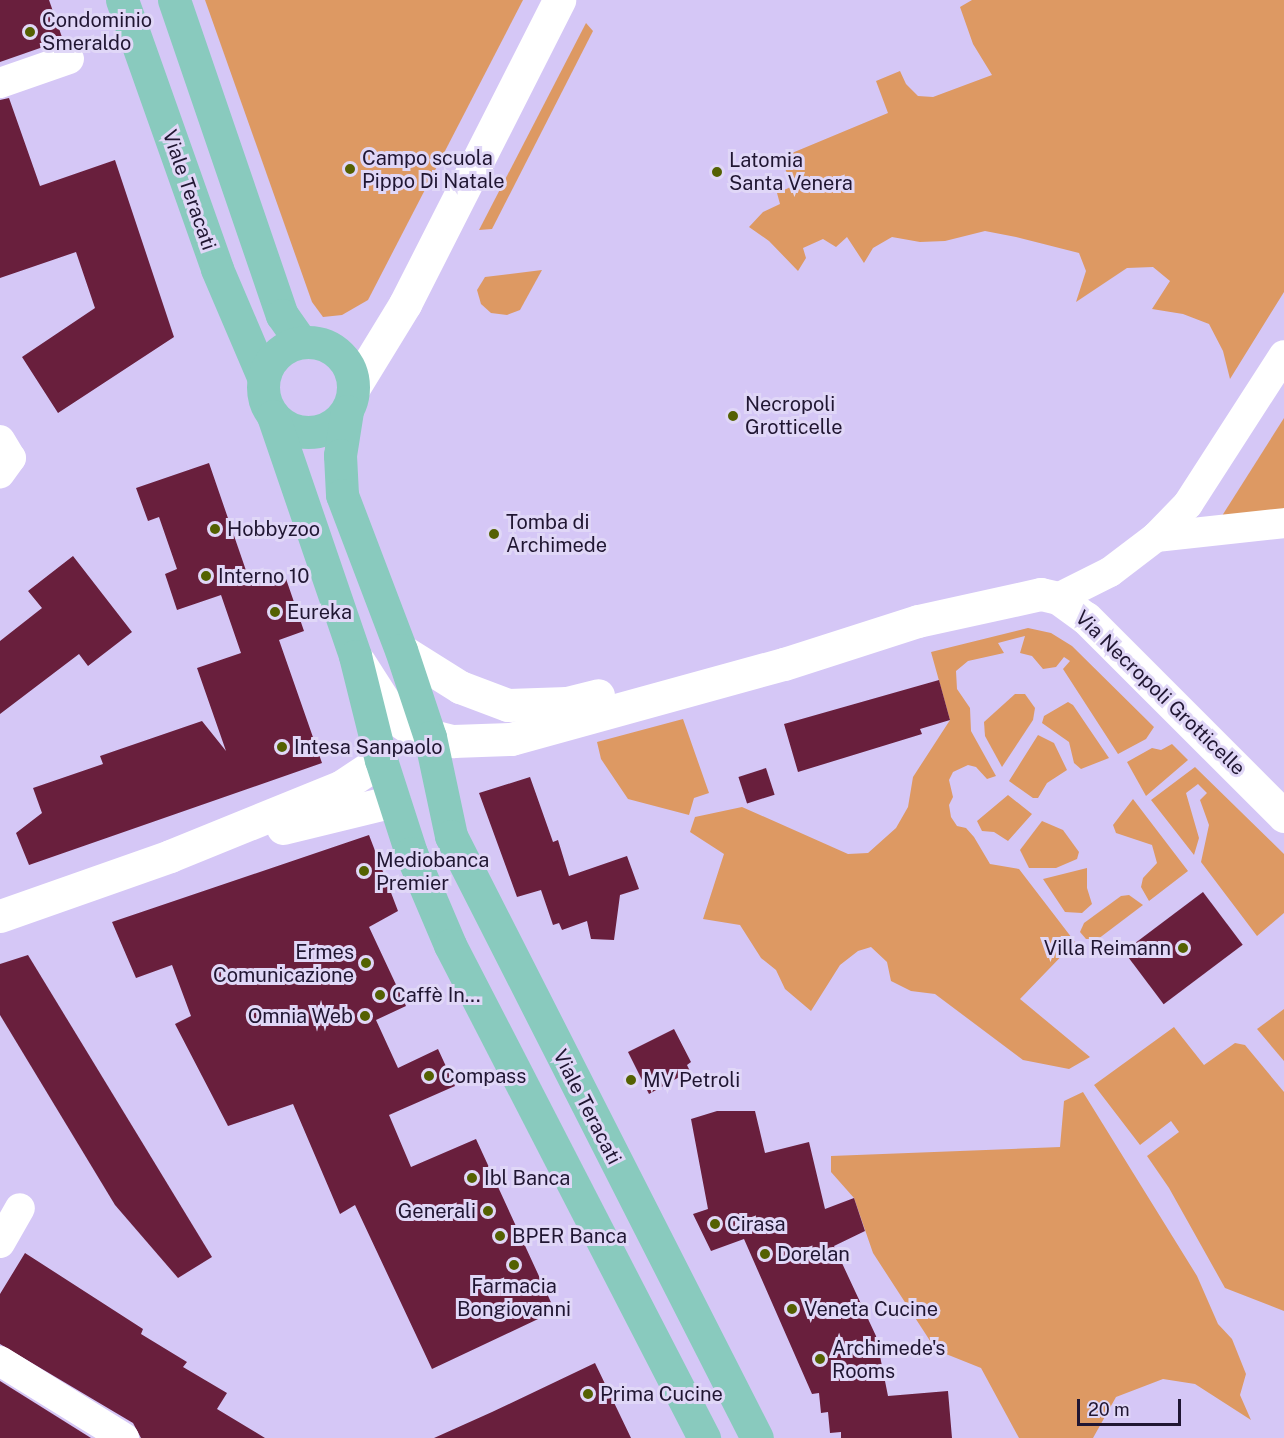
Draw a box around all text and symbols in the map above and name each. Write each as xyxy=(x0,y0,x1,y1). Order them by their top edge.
place label: Condominio Smeraldo xyxy=(42,8,152,55)
marker: Condominio Smeraldo xyxy=(23,25,37,39)
street label: Viale Teracati xyxy=(157,127,221,253)
place label: Campo scuola Pippo Di Natale xyxy=(362,146,505,193)
place label: Latomia Santa Venera xyxy=(729,148,853,195)
marker: Campo scuola Pippo Di Natale xyxy=(343,162,357,176)
marker: Latomia Santa Venera xyxy=(710,165,724,179)
place label: Necropoli Grotticelle xyxy=(745,392,842,439)
marker: Necropoli Grotticelle xyxy=(726,409,740,423)
place label: Tomba di Archimede xyxy=(506,510,607,557)
place label: Hobbyzoo xyxy=(227,517,320,541)
marker: Hobbyzoo xyxy=(208,522,222,536)
marker: Tomba di Archimede xyxy=(487,527,501,541)
place label: Interno 10 xyxy=(218,564,310,588)
marker: Interno 10 xyxy=(199,569,213,583)
place label: Eureka xyxy=(287,600,352,624)
marker: Eureka xyxy=(268,605,282,619)
street label: Via Necropoli Grotticelle xyxy=(1070,606,1250,780)
place label: Intesa Sanpaolo xyxy=(294,735,443,759)
marker: Intesa Sanpaolo xyxy=(275,740,289,754)
place label: Mediobanca Premier xyxy=(376,848,489,895)
marker: Mediobanca Premier xyxy=(357,864,371,878)
place label: Villa Reimann xyxy=(1044,936,1171,960)
place label: Ermes Comunicazione xyxy=(213,940,354,987)
marker: Villa Reimann xyxy=(1176,941,1190,955)
marker: Ermes Comunicazione xyxy=(359,956,373,970)
place label: Caffè In... xyxy=(392,983,481,1007)
marker: Caffè In... xyxy=(373,988,387,1002)
place label: Omnia Web xyxy=(247,1004,353,1028)
marker: Omnia Web xyxy=(358,1009,372,1023)
street label: Viale Teracati xyxy=(548,1046,626,1168)
place label: Compass xyxy=(441,1064,526,1088)
place label: MV Petroli xyxy=(643,1068,740,1092)
marker: Compass xyxy=(422,1069,436,1083)
marker: MV Petroli xyxy=(624,1073,638,1087)
place label: Ibl Banca xyxy=(484,1166,570,1190)
marker: Ibl Banca xyxy=(465,1171,479,1185)
place label: Generali xyxy=(398,1199,476,1223)
marker: Generali xyxy=(481,1204,495,1218)
place label: Cirasa xyxy=(727,1212,785,1236)
marker: Cirasa xyxy=(708,1217,722,1231)
place label: BPER Banca xyxy=(512,1224,627,1248)
marker: BPER Banca xyxy=(493,1229,507,1243)
place label: Dorelan xyxy=(777,1242,850,1266)
marker: Dorelan xyxy=(758,1247,772,1261)
marker: Farmacia Bongiovanni xyxy=(507,1258,521,1272)
place label: Farmacia Bongiovanni xyxy=(457,1274,571,1321)
place label: Veneta Cucine xyxy=(804,1297,938,1321)
marker: Veneta Cucine xyxy=(785,1302,799,1316)
place label: Archimede's Rooms xyxy=(832,1336,945,1383)
marker: Archimede's Rooms xyxy=(813,1352,827,1366)
place label: Prima Cucine xyxy=(600,1382,723,1406)
marker: Prima Cucine xyxy=(581,1387,595,1401)
scale bar xyxy=(1080,1387,1184,1425)
text: 20 m xyxy=(1088,1399,1130,1420)

